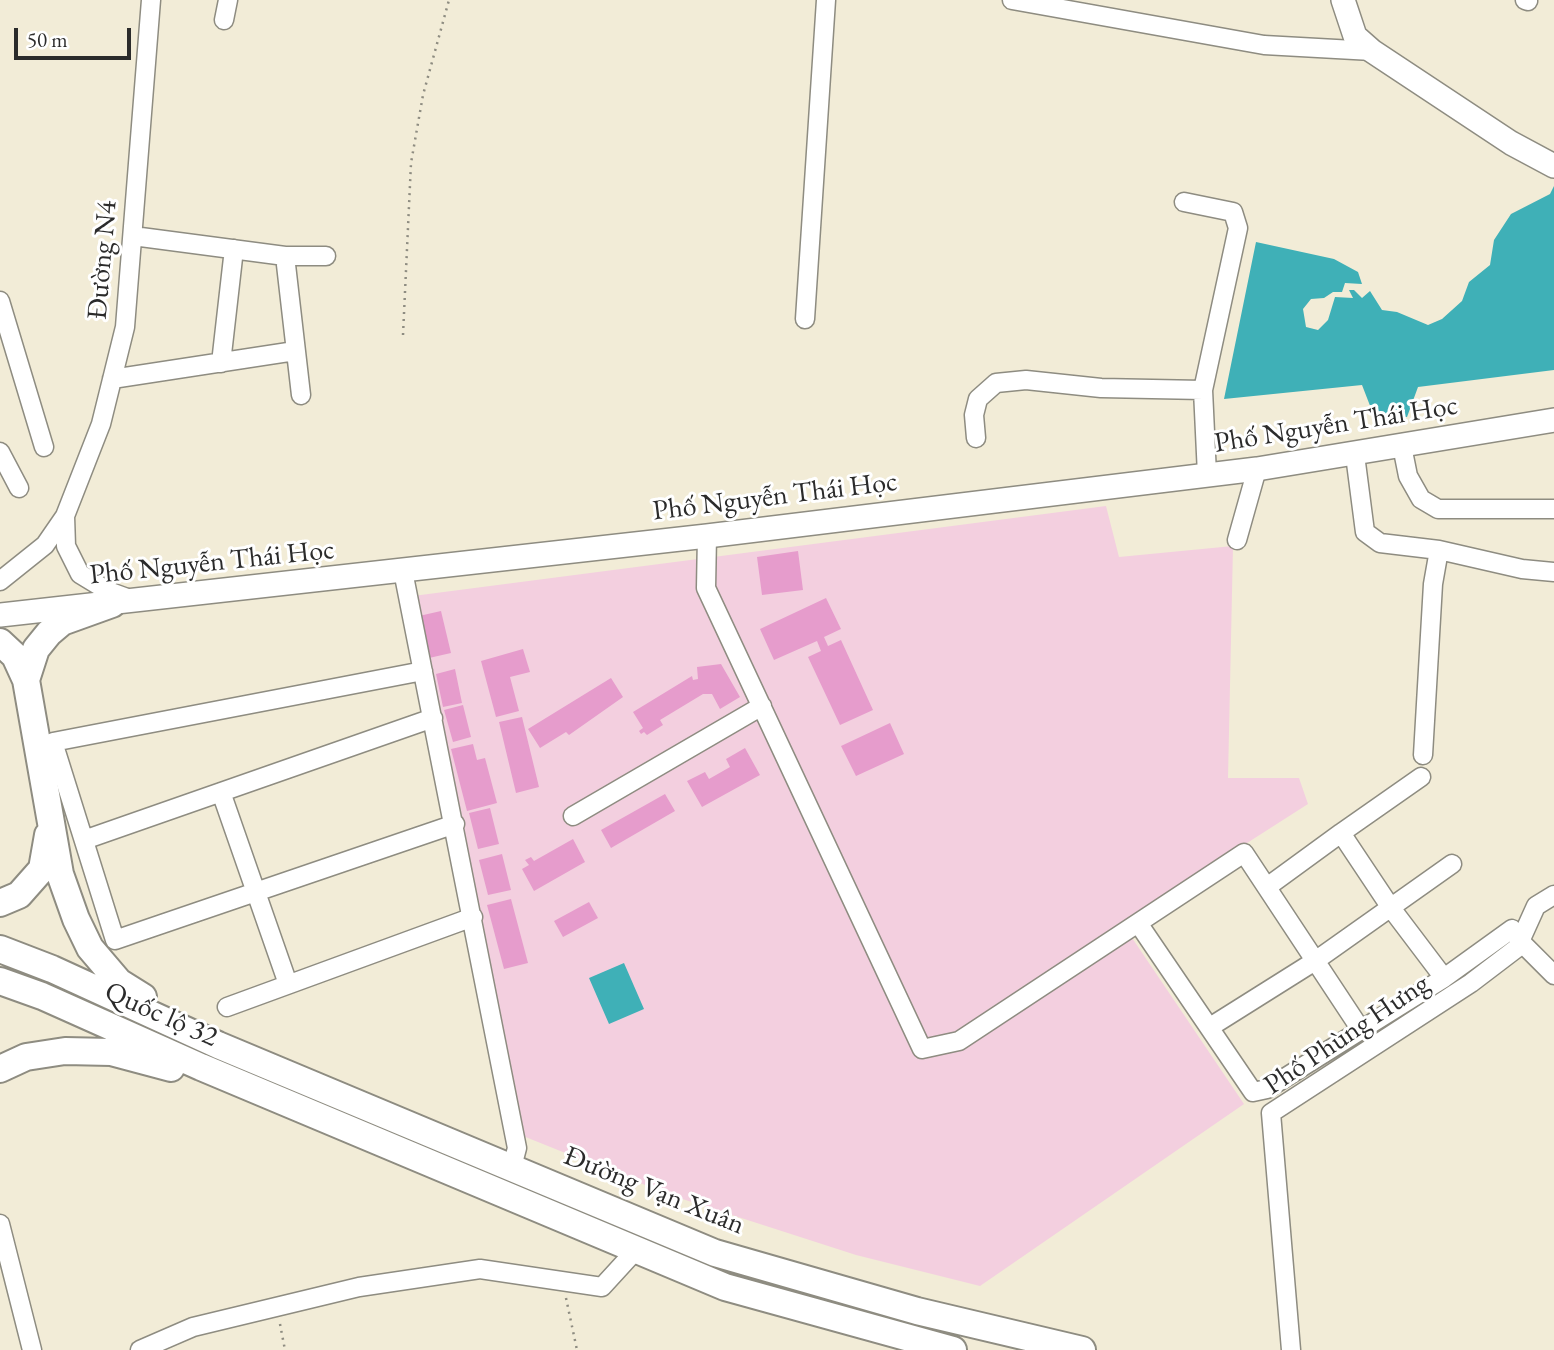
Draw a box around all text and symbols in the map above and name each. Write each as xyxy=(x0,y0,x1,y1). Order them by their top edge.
scale bar xyxy=(18,14,135,58)
text: 50 m xyxy=(27,26,68,53)
street label: Đường N4 xyxy=(81,199,125,321)
street label: Phố Nguyễn Thái Học xyxy=(1212,389,1460,461)
street label: Phố Nguyễn Thái Học xyxy=(651,465,899,529)
street label: Phố Nguyễn Thái Học xyxy=(88,533,336,593)
street label: Phố Phùng Hưng xyxy=(1258,967,1436,1103)
street label: Quốc lộ 32 xyxy=(99,975,223,1055)
street label: Đường Vạn Xuân xyxy=(559,1140,749,1242)

